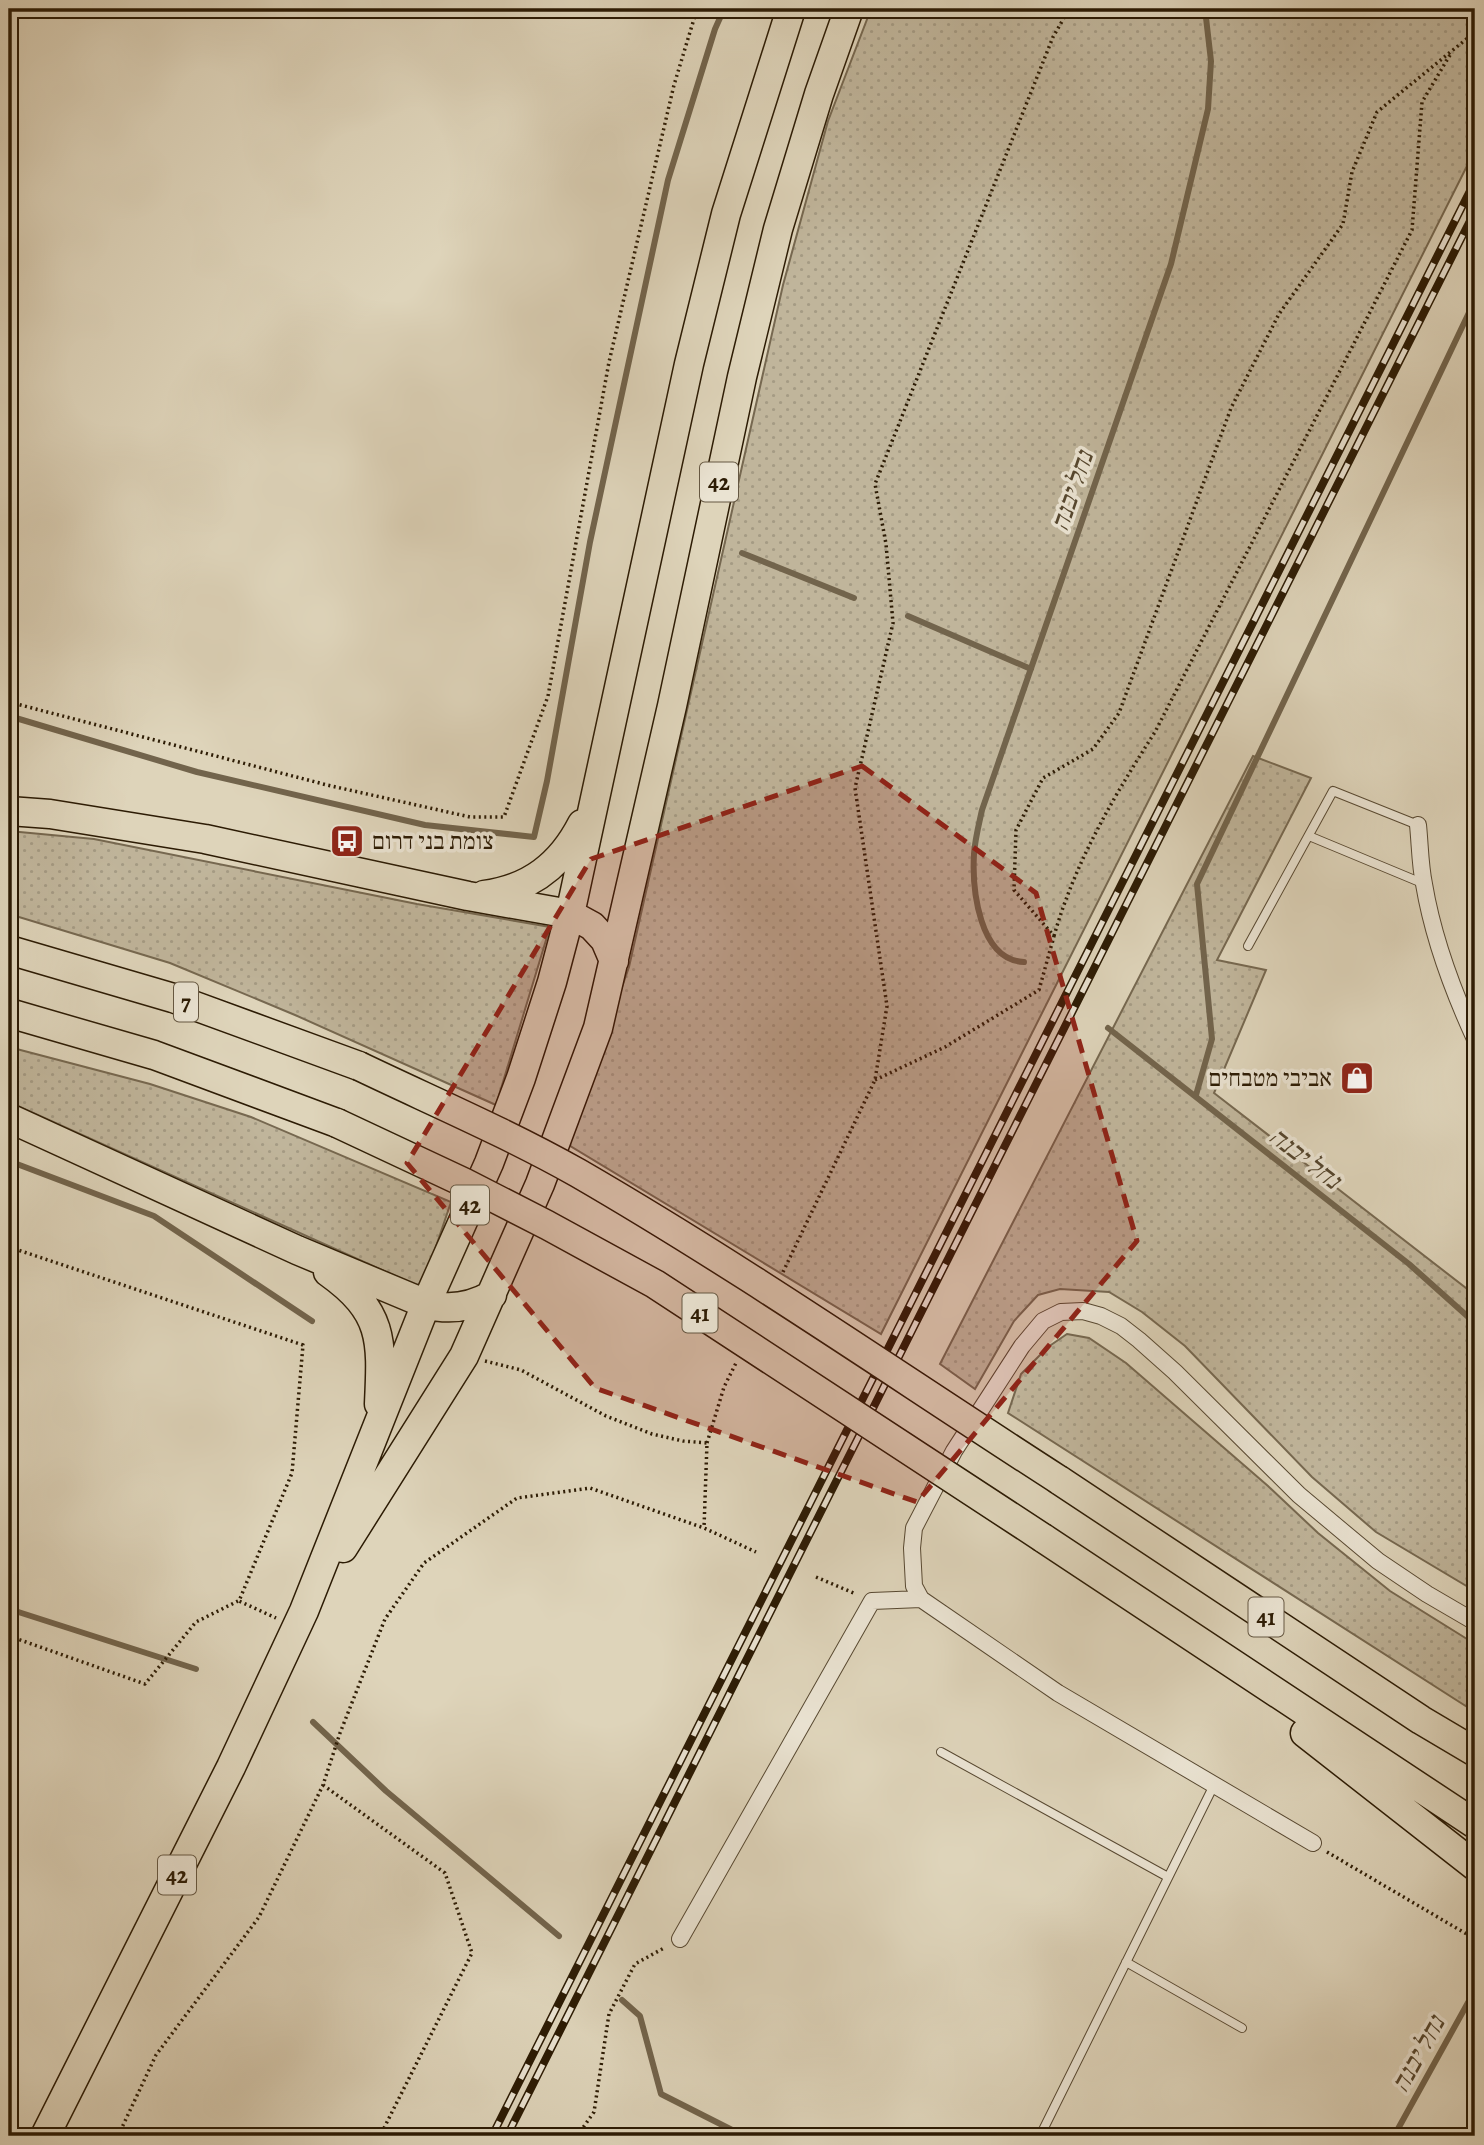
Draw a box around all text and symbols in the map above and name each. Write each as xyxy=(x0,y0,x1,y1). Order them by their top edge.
water label: נחל יבנה xyxy=(1042,444,1103,535)
road number: 42 xyxy=(700,462,738,502)
bus stop icon: צומת בני דרום xyxy=(328,822,366,860)
place label: צומת בני דרום xyxy=(372,825,494,857)
road number: 7 xyxy=(174,982,198,1021)
shop icon: אביבי מטבחים xyxy=(1338,1059,1376,1097)
place label: אביבי מטבחים xyxy=(1209,1062,1332,1094)
water label: נחל יבנה xyxy=(1262,1119,1350,1198)
road number: 42 xyxy=(451,1186,489,1224)
road number: 41 xyxy=(682,1294,718,1332)
road number: 41 xyxy=(1248,1598,1284,1636)
road number: 42 xyxy=(158,1856,196,1894)
water label: נחל יבנה xyxy=(1383,2008,1454,2098)

